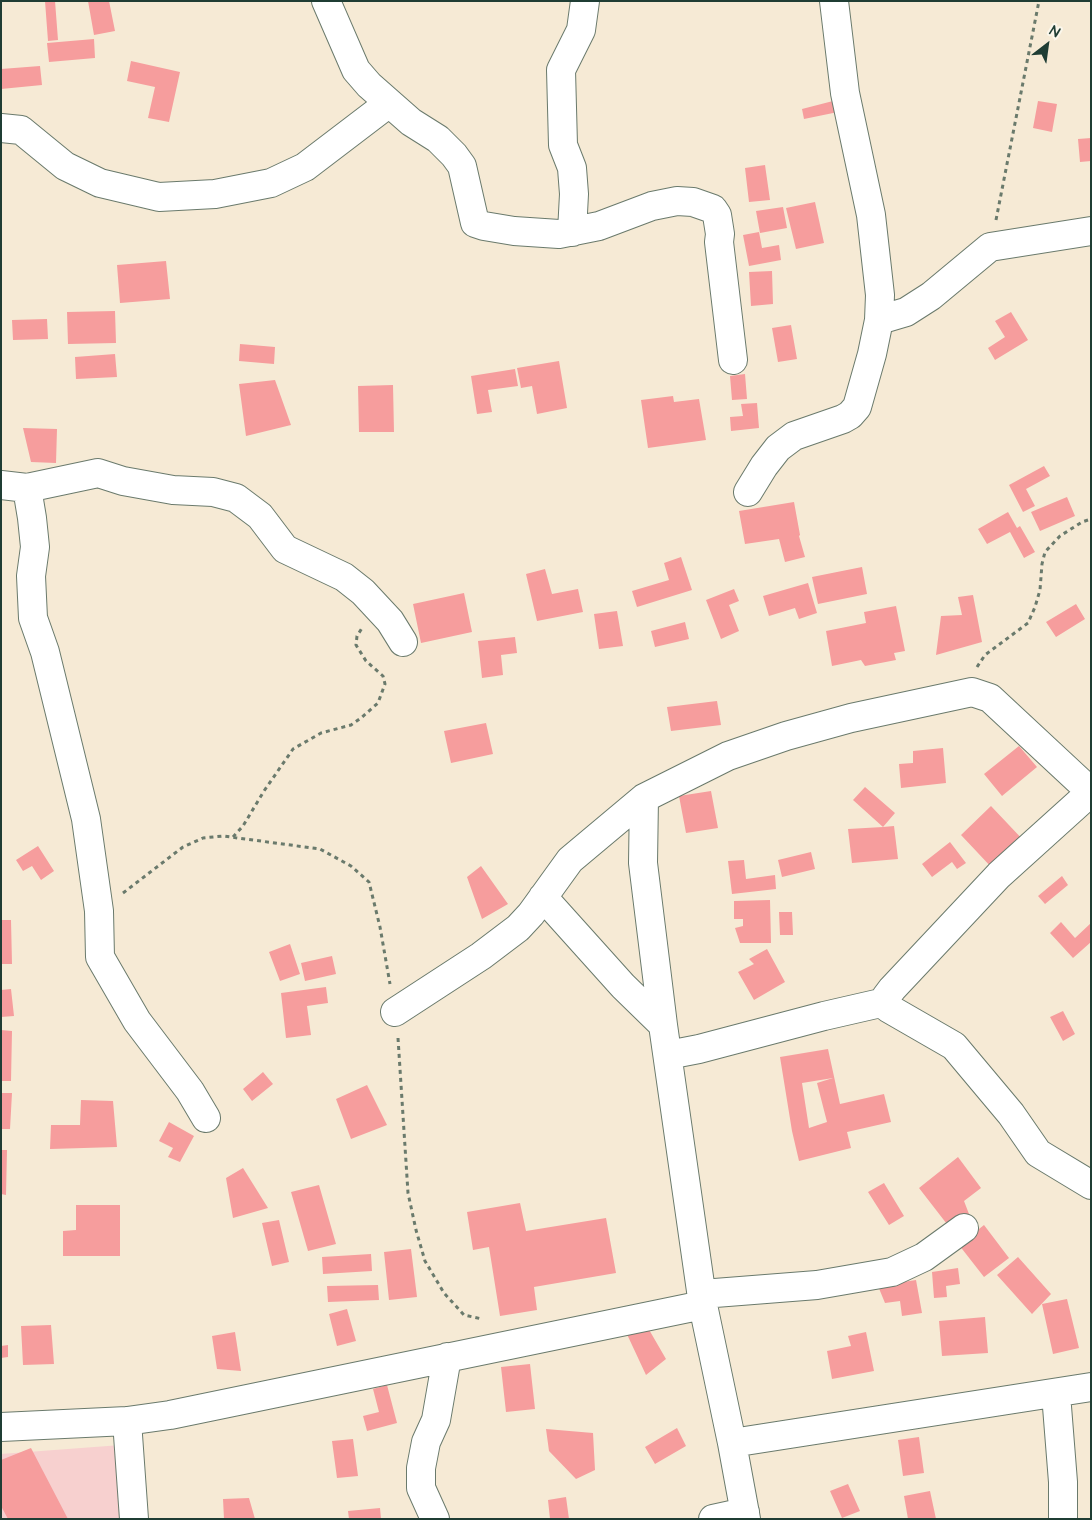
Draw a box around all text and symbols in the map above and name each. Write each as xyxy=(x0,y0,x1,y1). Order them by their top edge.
north arrow xyxy=(1022,20,1072,70)
text: N xyxy=(1046,21,1063,43)

